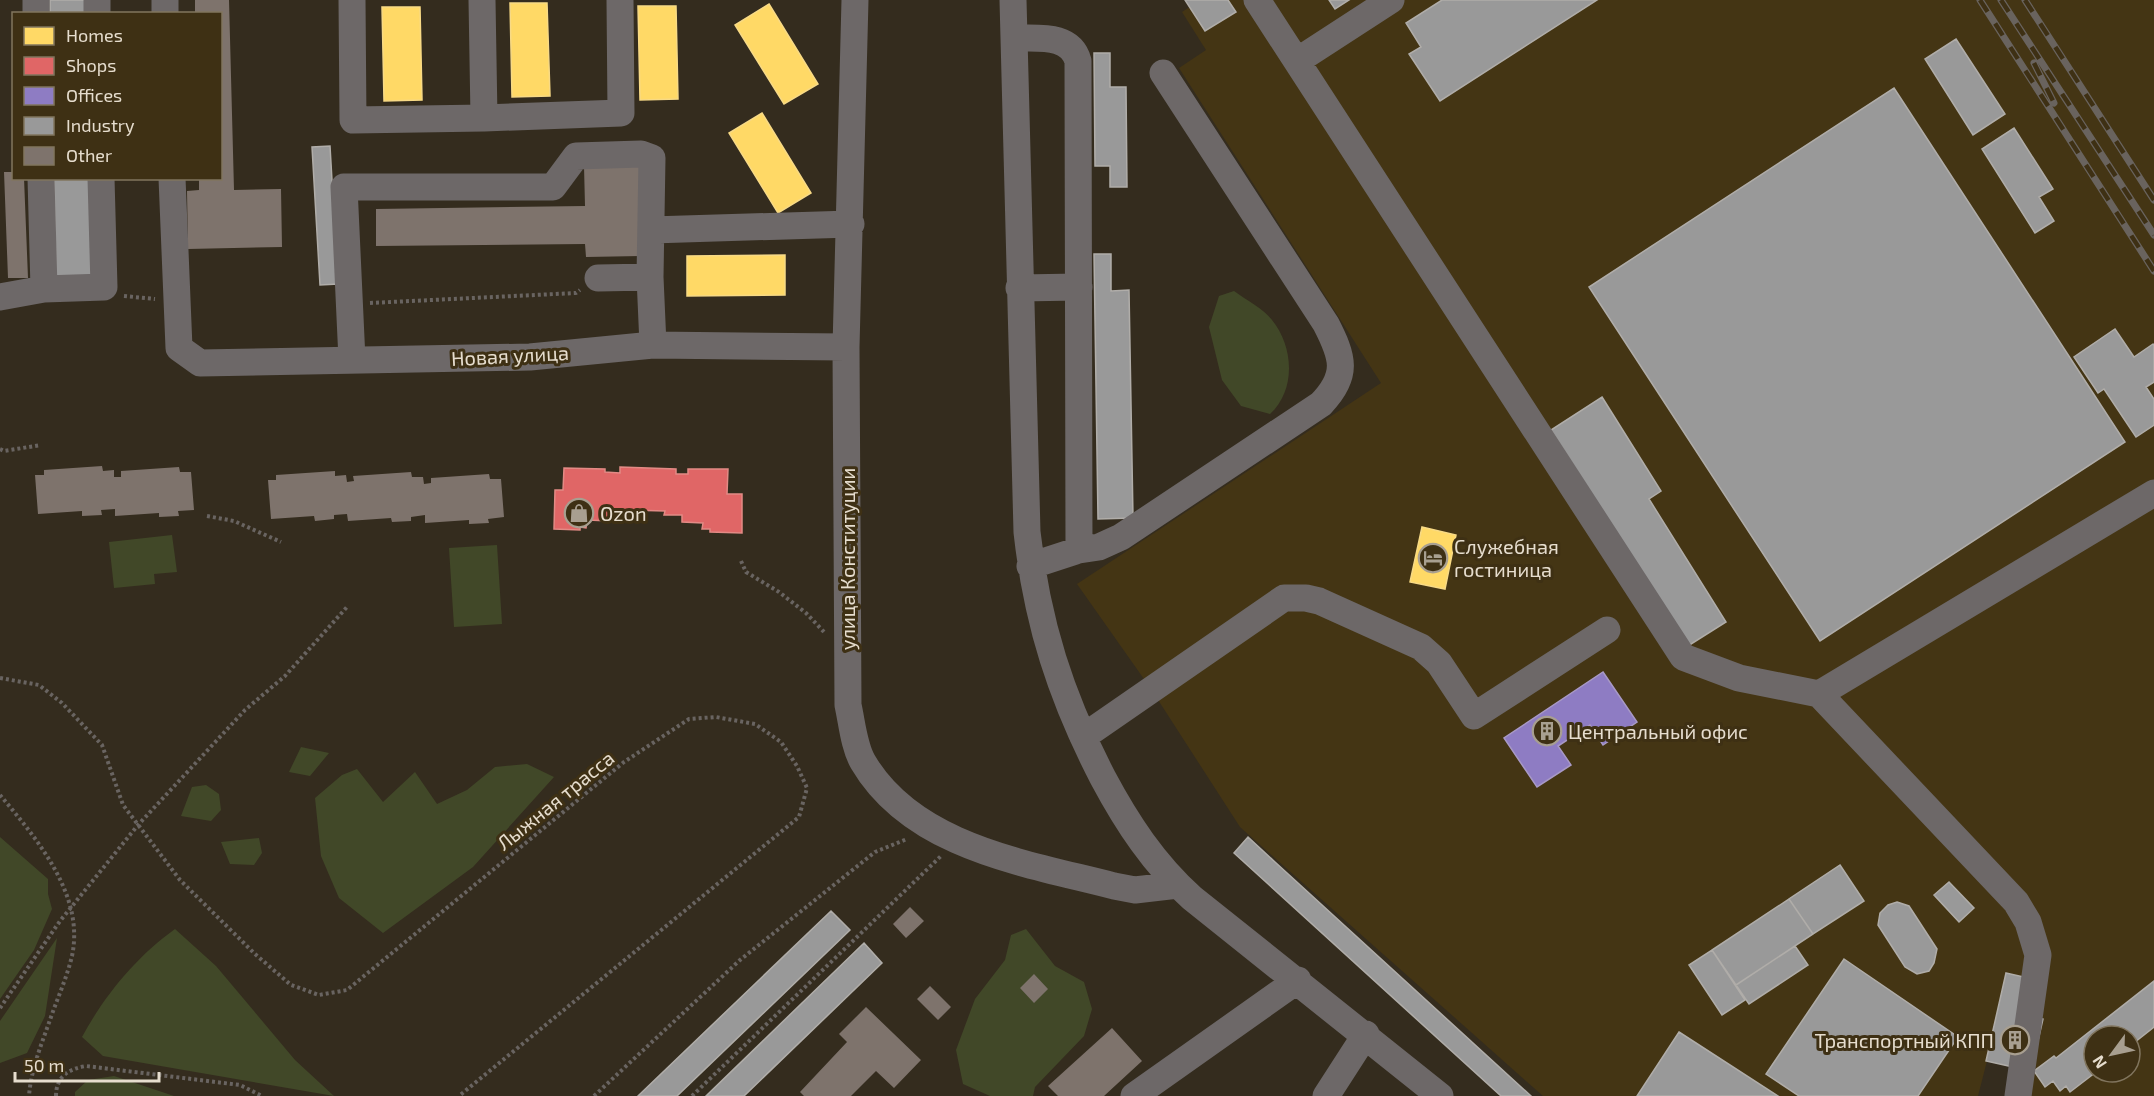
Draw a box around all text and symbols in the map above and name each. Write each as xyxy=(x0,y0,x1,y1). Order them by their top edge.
legend xyxy=(12,12,222,180)
text: Homes xyxy=(66,24,123,46)
text: Shops xyxy=(66,54,116,76)
text: Offices xyxy=(66,84,122,106)
text: Industry xyxy=(66,114,135,136)
text: Other xyxy=(66,144,112,166)
street label: Новая улица xyxy=(450,340,570,371)
street label: улица Конституции xyxy=(835,468,860,650)
shop icon: Ozon xyxy=(563,497,595,529)
place label: Ozon xyxy=(600,501,647,525)
place label: Служебная гостиница xyxy=(1454,534,1559,581)
hotel icon: Служебная гостиница xyxy=(1417,542,1449,574)
building icon: Центральный офис xyxy=(1531,715,1563,747)
place label: Центральный офис xyxy=(1568,719,1748,743)
street label: Лыжная трасса xyxy=(491,745,619,855)
building icon: Транспортный КПП xyxy=(1999,1024,2031,1056)
north arrow xyxy=(2082,1024,2142,1084)
place label: Транспортный КПП xyxy=(1815,1028,1994,1052)
scale bar xyxy=(15,1045,159,1083)
text: N xyxy=(2088,1052,2110,1072)
text: 50 m xyxy=(24,1054,64,1076)

